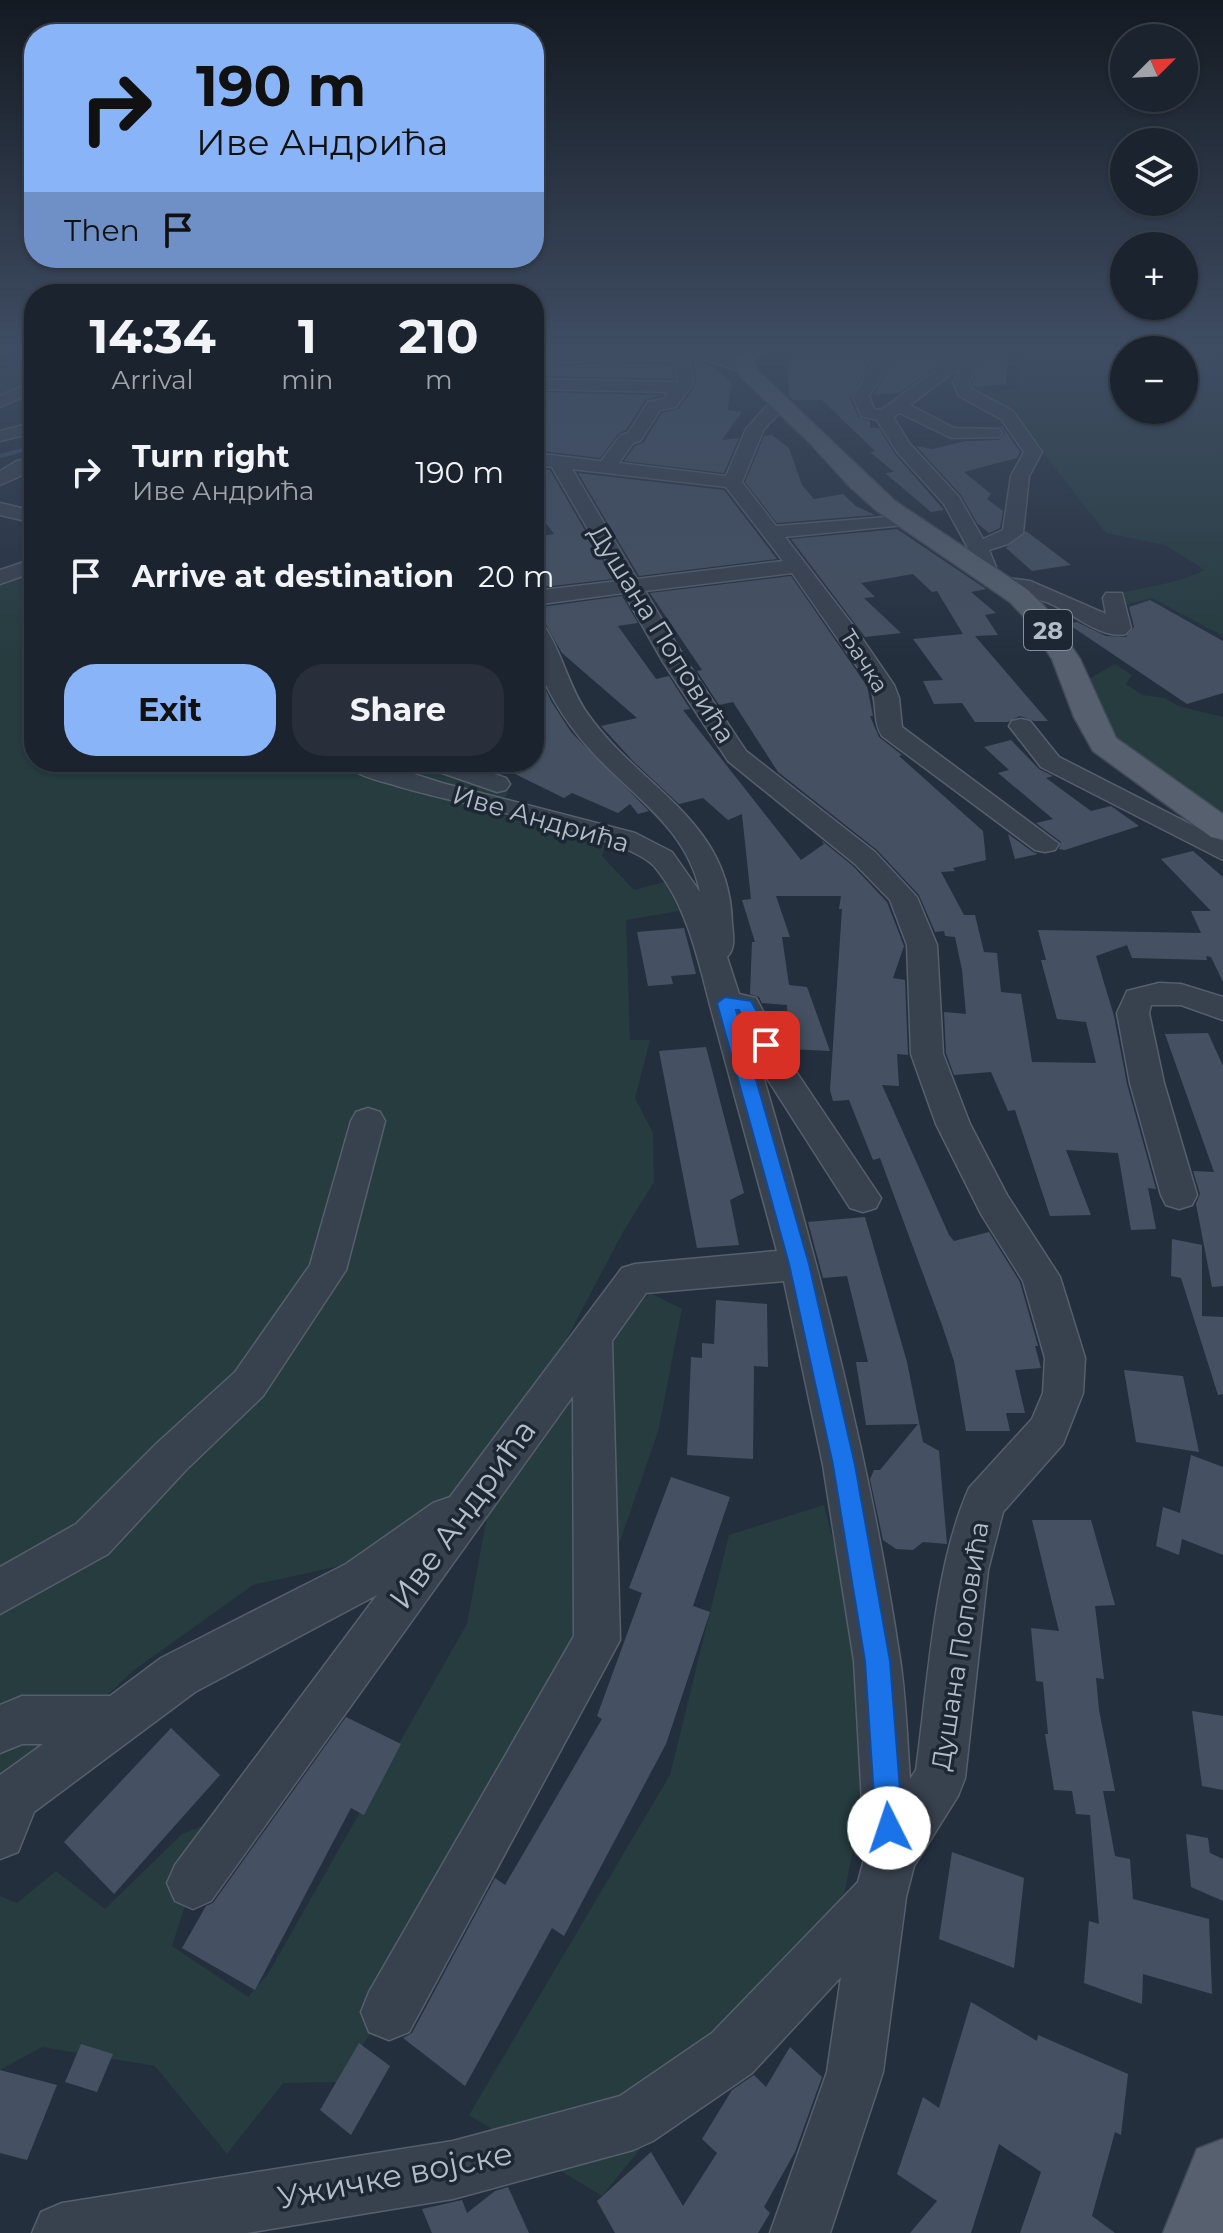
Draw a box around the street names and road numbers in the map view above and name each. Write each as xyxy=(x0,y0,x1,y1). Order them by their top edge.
street label: Душана Поповића xyxy=(582,519,742,749)
road number: 28 xyxy=(1024,610,1072,650)
street label: Ђачка xyxy=(834,624,894,698)
street label: Иве Андрића xyxy=(449,779,633,859)
street label: Иве Андрића xyxy=(380,1412,544,1616)
street label: Душана Поповића xyxy=(925,1519,995,1773)
street label: Ужичке војске xyxy=(274,2133,516,2217)

